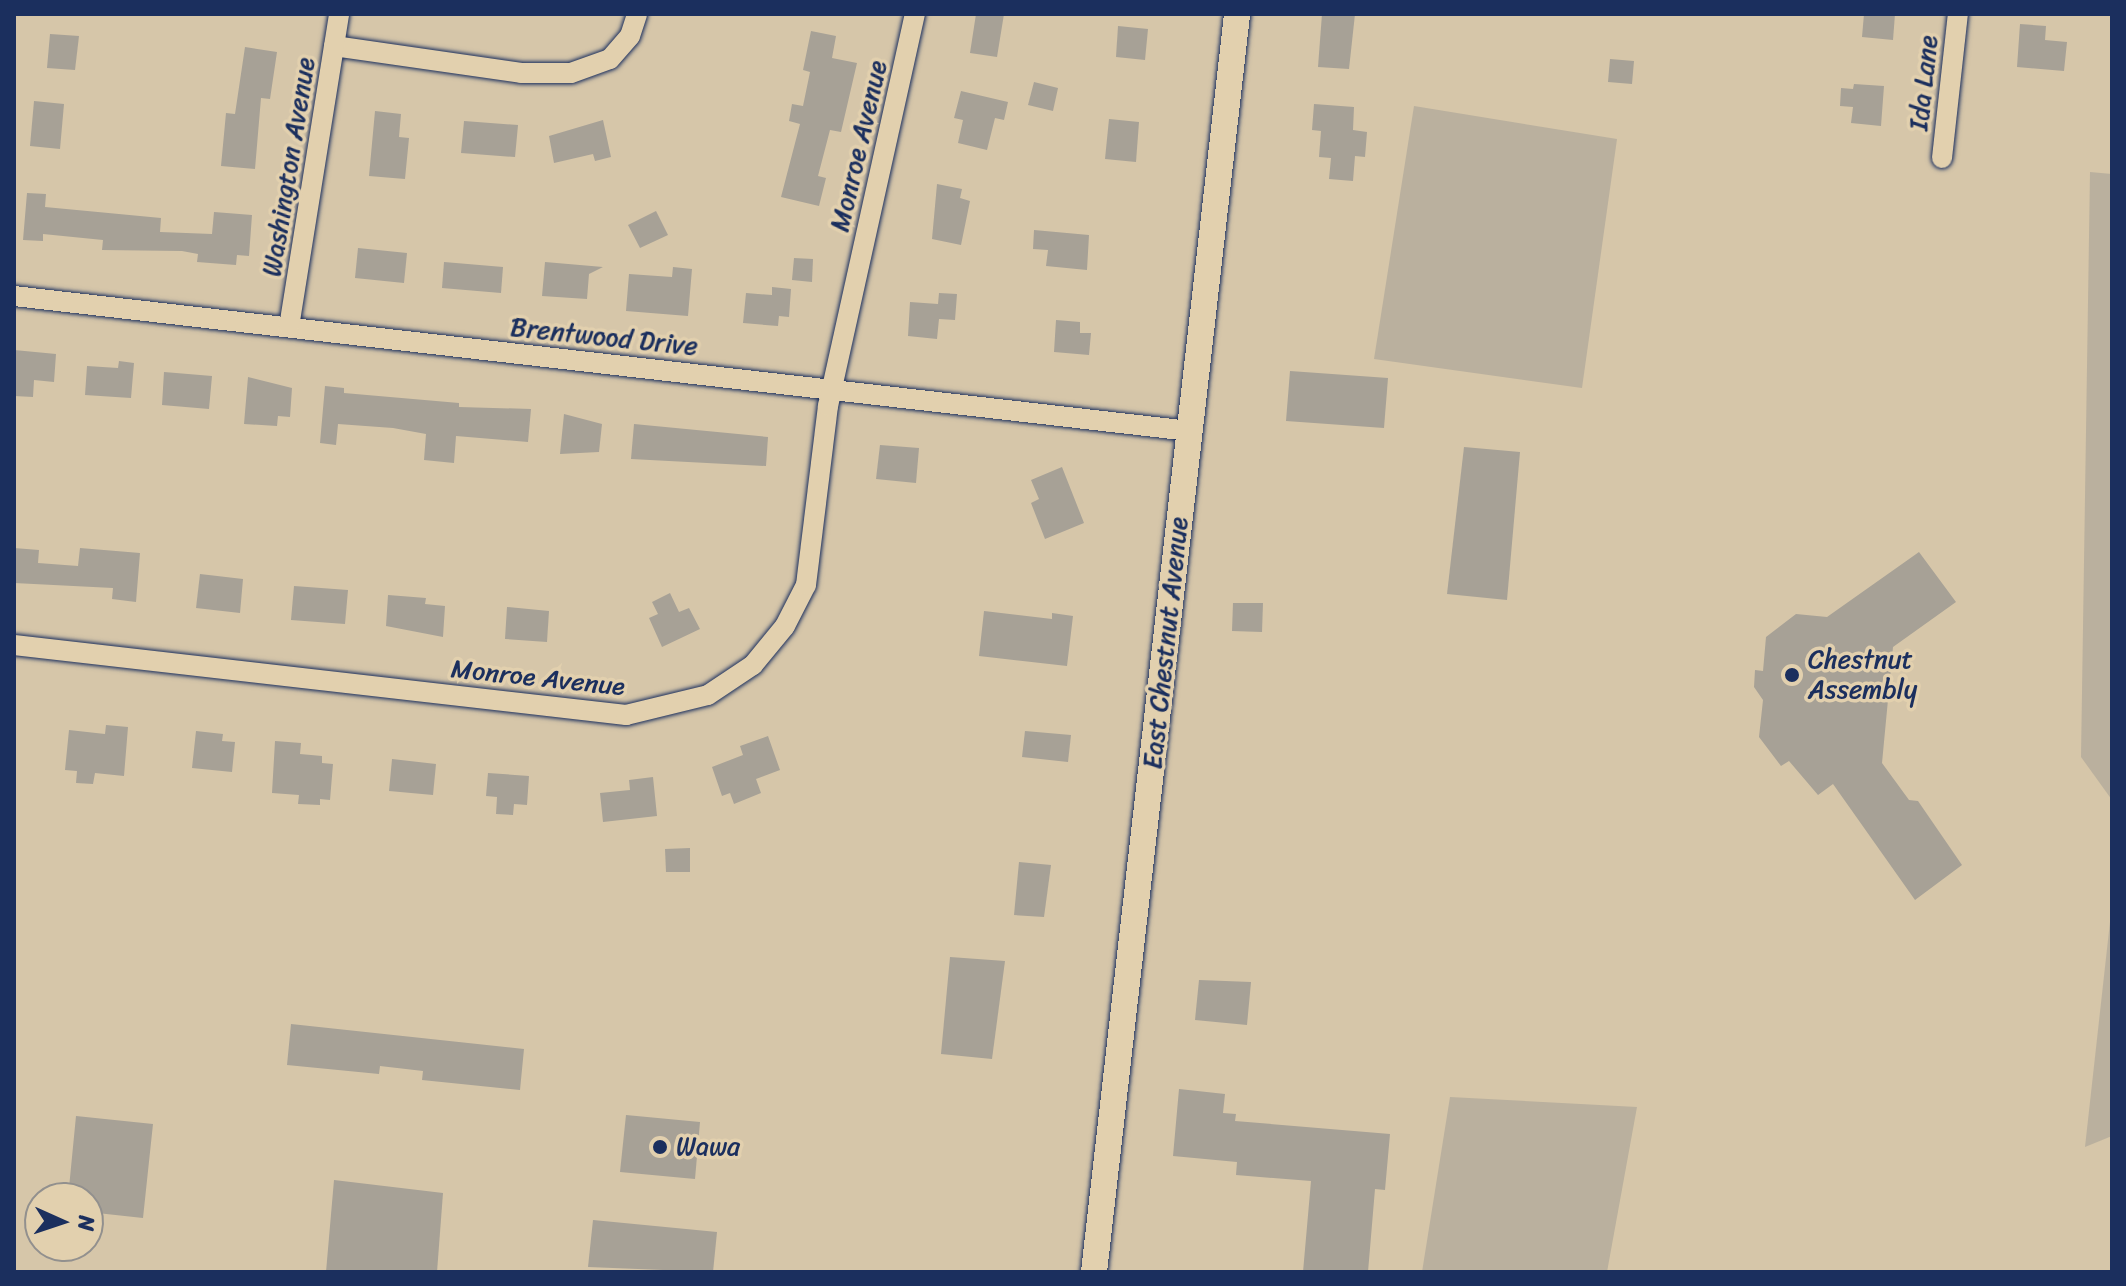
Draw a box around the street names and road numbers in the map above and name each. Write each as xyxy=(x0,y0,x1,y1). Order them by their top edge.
street label: Ida Lane xyxy=(1903,34,1945,132)
street label: Washington Avenue xyxy=(256,55,322,279)
street label: Monroe Avenue xyxy=(824,57,894,235)
street label: Brentwood Drive xyxy=(509,312,699,362)
street label: East Chestnut Avenue xyxy=(1137,516,1195,770)
street label: Monroe Avenue xyxy=(450,653,626,703)

